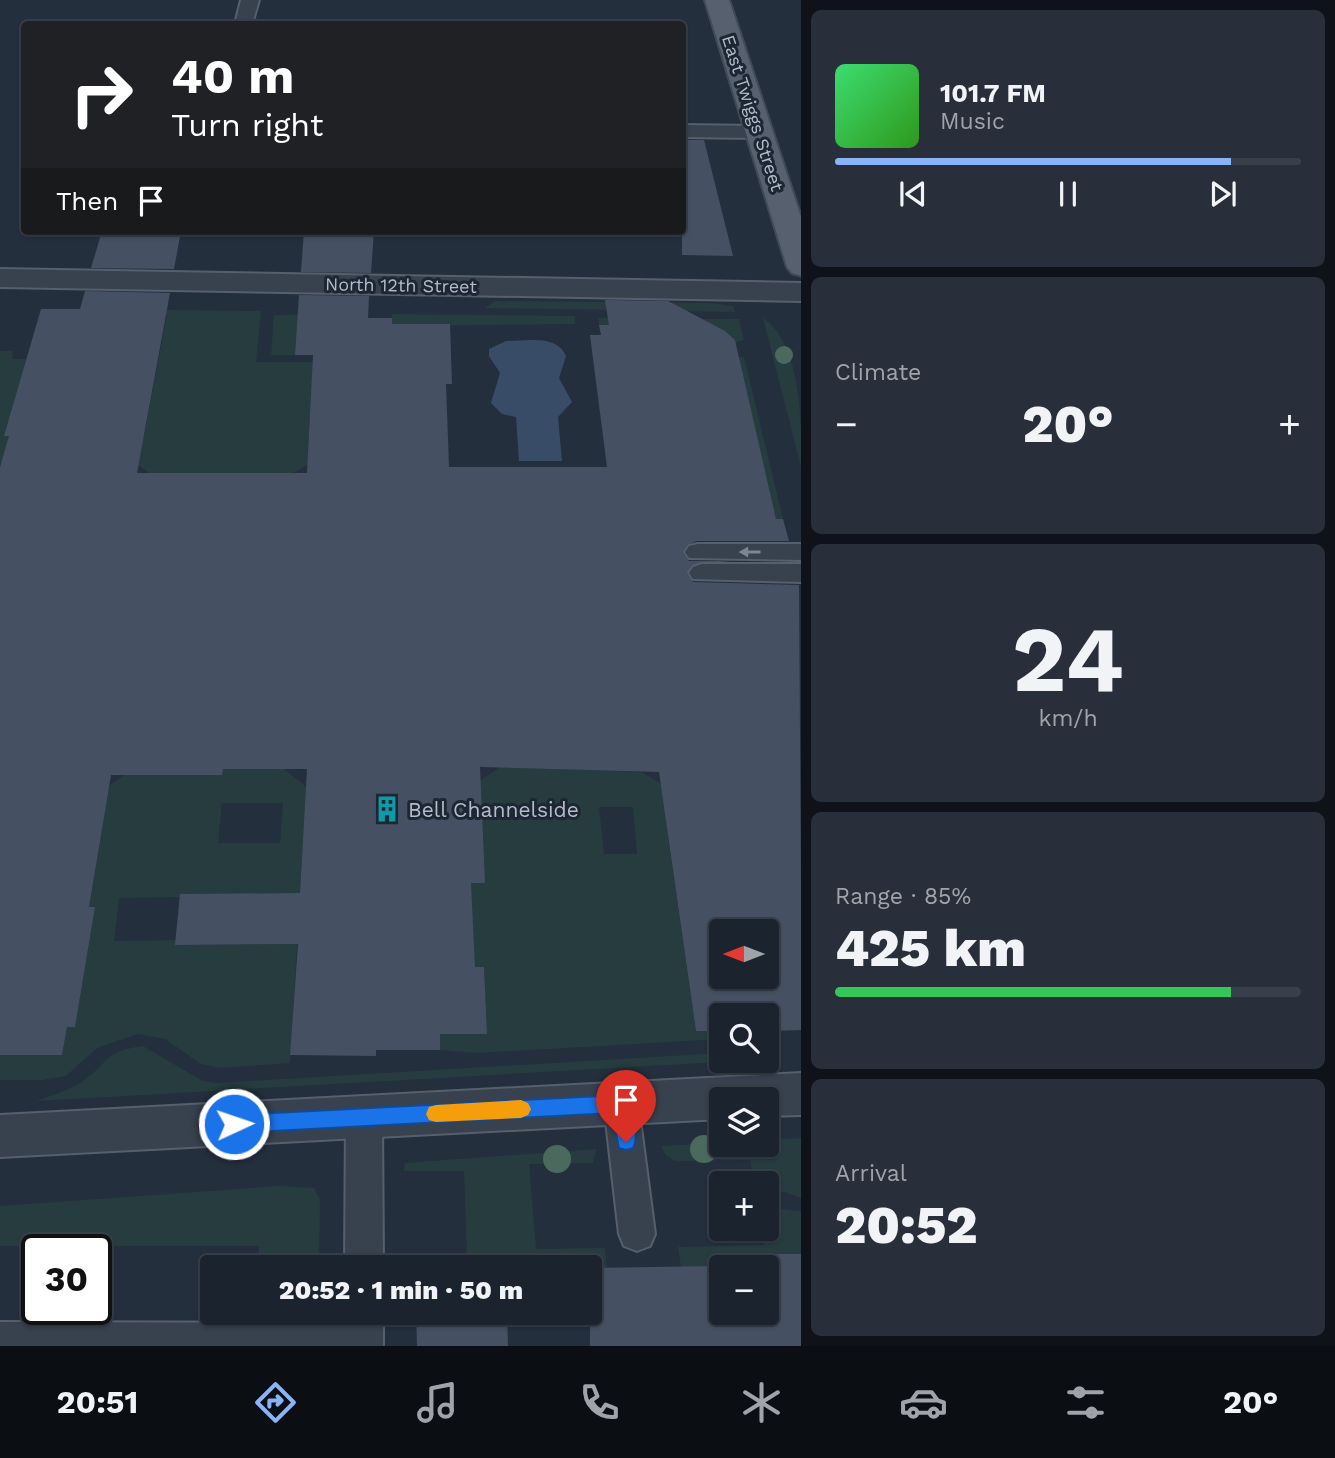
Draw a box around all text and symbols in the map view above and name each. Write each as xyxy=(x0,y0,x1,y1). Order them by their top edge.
street label: East Twiggs Street xyxy=(718,32,788,194)
text: 40 m xyxy=(171,47,294,105)
icon: right xyxy=(56,49,147,140)
text: 101.7 FM xyxy=(940,78,1046,108)
text: Turn right xyxy=(171,106,323,144)
text: Music xyxy=(940,108,1005,135)
icon: previous xyxy=(894,175,932,213)
icon: pause xyxy=(1049,175,1087,213)
icon: next xyxy=(1204,175,1242,213)
icon: arrive xyxy=(132,182,170,220)
text: Then xyxy=(56,186,118,216)
street label: North 12th Street xyxy=(325,273,477,297)
text: Climate xyxy=(835,359,921,386)
text: 20° xyxy=(1022,394,1114,455)
text: − xyxy=(835,402,858,446)
text: + xyxy=(1278,402,1301,446)
one-way arrow xyxy=(738,546,760,558)
text: 24 xyxy=(1012,606,1124,713)
text: km/h xyxy=(1038,705,1098,732)
building icon: Bell Channelside xyxy=(372,794,402,824)
place label: Bell Channelside xyxy=(408,797,579,822)
text: Range · 85% xyxy=(835,883,971,910)
text: 425 km xyxy=(835,918,1026,979)
north arrow xyxy=(709,919,779,989)
map controls xyxy=(709,919,779,1325)
button: search xyxy=(709,1003,779,1073)
pin xyxy=(596,1070,656,1142)
icon: arrive xyxy=(607,1081,645,1119)
position arrow xyxy=(197,1087,271,1161)
button: layers xyxy=(709,1087,779,1157)
text: Arrival xyxy=(835,1160,907,1187)
button: + xyxy=(709,1171,779,1241)
text: 20:52 xyxy=(835,1195,977,1256)
speed limit sign: 30 xyxy=(21,1234,112,1325)
button: − xyxy=(709,1255,779,1325)
text: 20:52 · 1 min · 50 m xyxy=(279,1275,523,1305)
icon: directions xyxy=(251,1378,300,1427)
icon: music xyxy=(413,1378,462,1427)
icon: phone xyxy=(575,1378,624,1427)
icon: climate xyxy=(737,1378,786,1427)
icon: car xyxy=(899,1378,948,1427)
icon: filters xyxy=(1061,1378,1110,1427)
text: 20:51 xyxy=(56,1383,138,1421)
text: 20° xyxy=(1223,1383,1278,1421)

